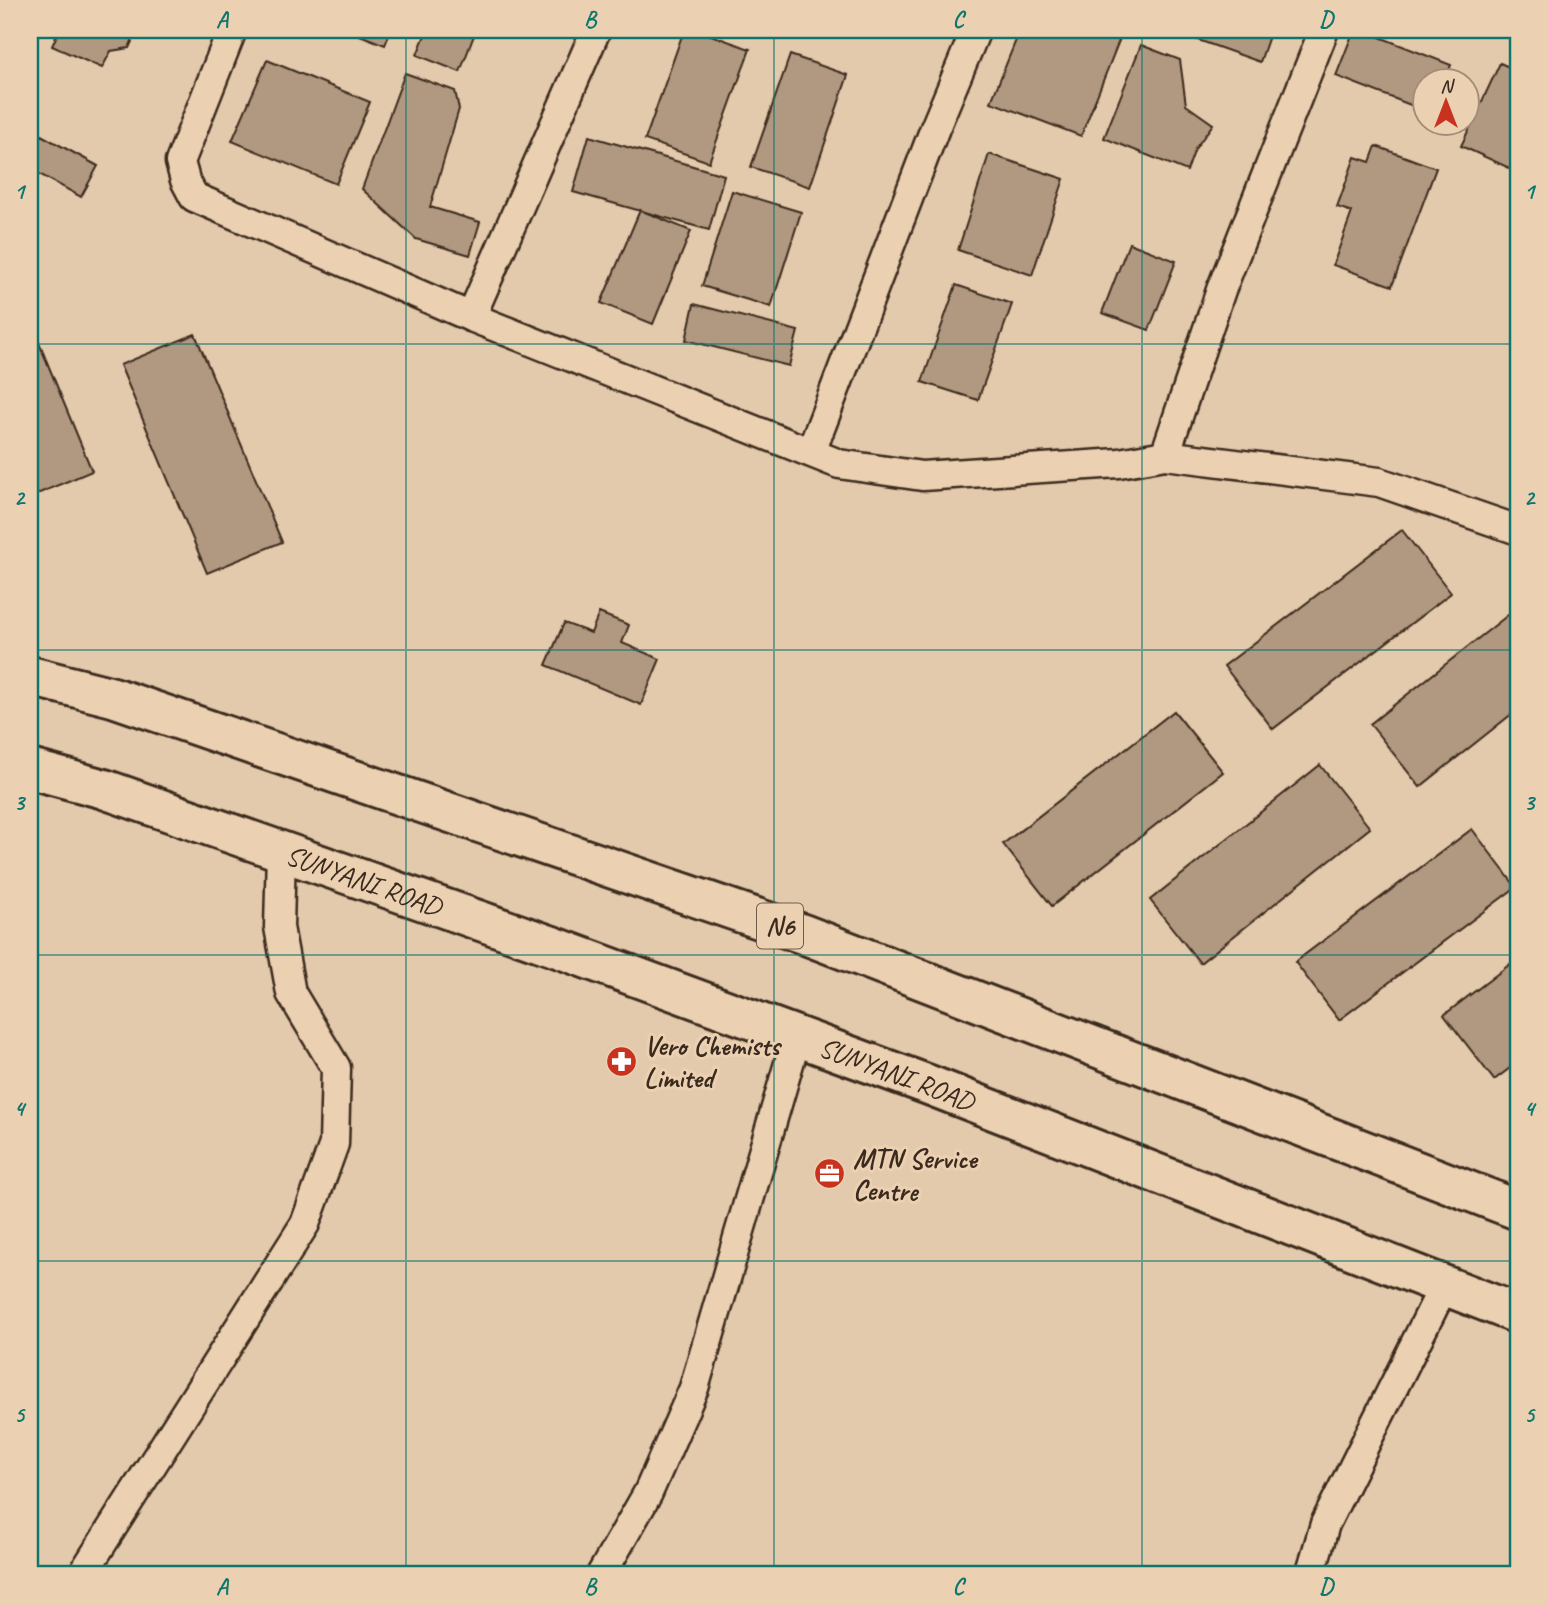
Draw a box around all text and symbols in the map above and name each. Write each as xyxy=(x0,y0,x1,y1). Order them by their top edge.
text: A xyxy=(216,5,230,34)
text: B xyxy=(584,5,598,34)
text: C xyxy=(953,5,967,34)
text: D xyxy=(1319,5,1335,34)
north arrow xyxy=(1412,66,1482,136)
text: N xyxy=(1440,74,1455,98)
text: 1 xyxy=(14,177,27,206)
text: 1 xyxy=(1524,177,1537,206)
text: 2 xyxy=(14,483,27,512)
text: 2 xyxy=(1524,483,1537,512)
text: 3 xyxy=(14,788,27,817)
text: 3 xyxy=(1524,788,1537,817)
street label: SUNYANI ROAD xyxy=(281,837,449,925)
road number: N6 xyxy=(757,903,803,948)
place label: Vero Chemists Limited xyxy=(644,1028,783,1095)
street label: SUNYANI ROAD xyxy=(815,1029,982,1120)
pharmacy icon: Vero Chemists Limited xyxy=(604,1044,638,1078)
text: 4 xyxy=(14,1094,27,1123)
text: 4 xyxy=(1524,1094,1537,1123)
place label: MTN Service Centre xyxy=(853,1141,979,1208)
office icon: MTN Service Centre xyxy=(813,1157,847,1191)
text: 5 xyxy=(14,1400,26,1429)
text: 5 xyxy=(1524,1400,1536,1429)
text: A xyxy=(216,1572,230,1601)
text: B xyxy=(584,1572,598,1601)
text: C xyxy=(953,1572,967,1601)
text: D xyxy=(1319,1572,1335,1601)

